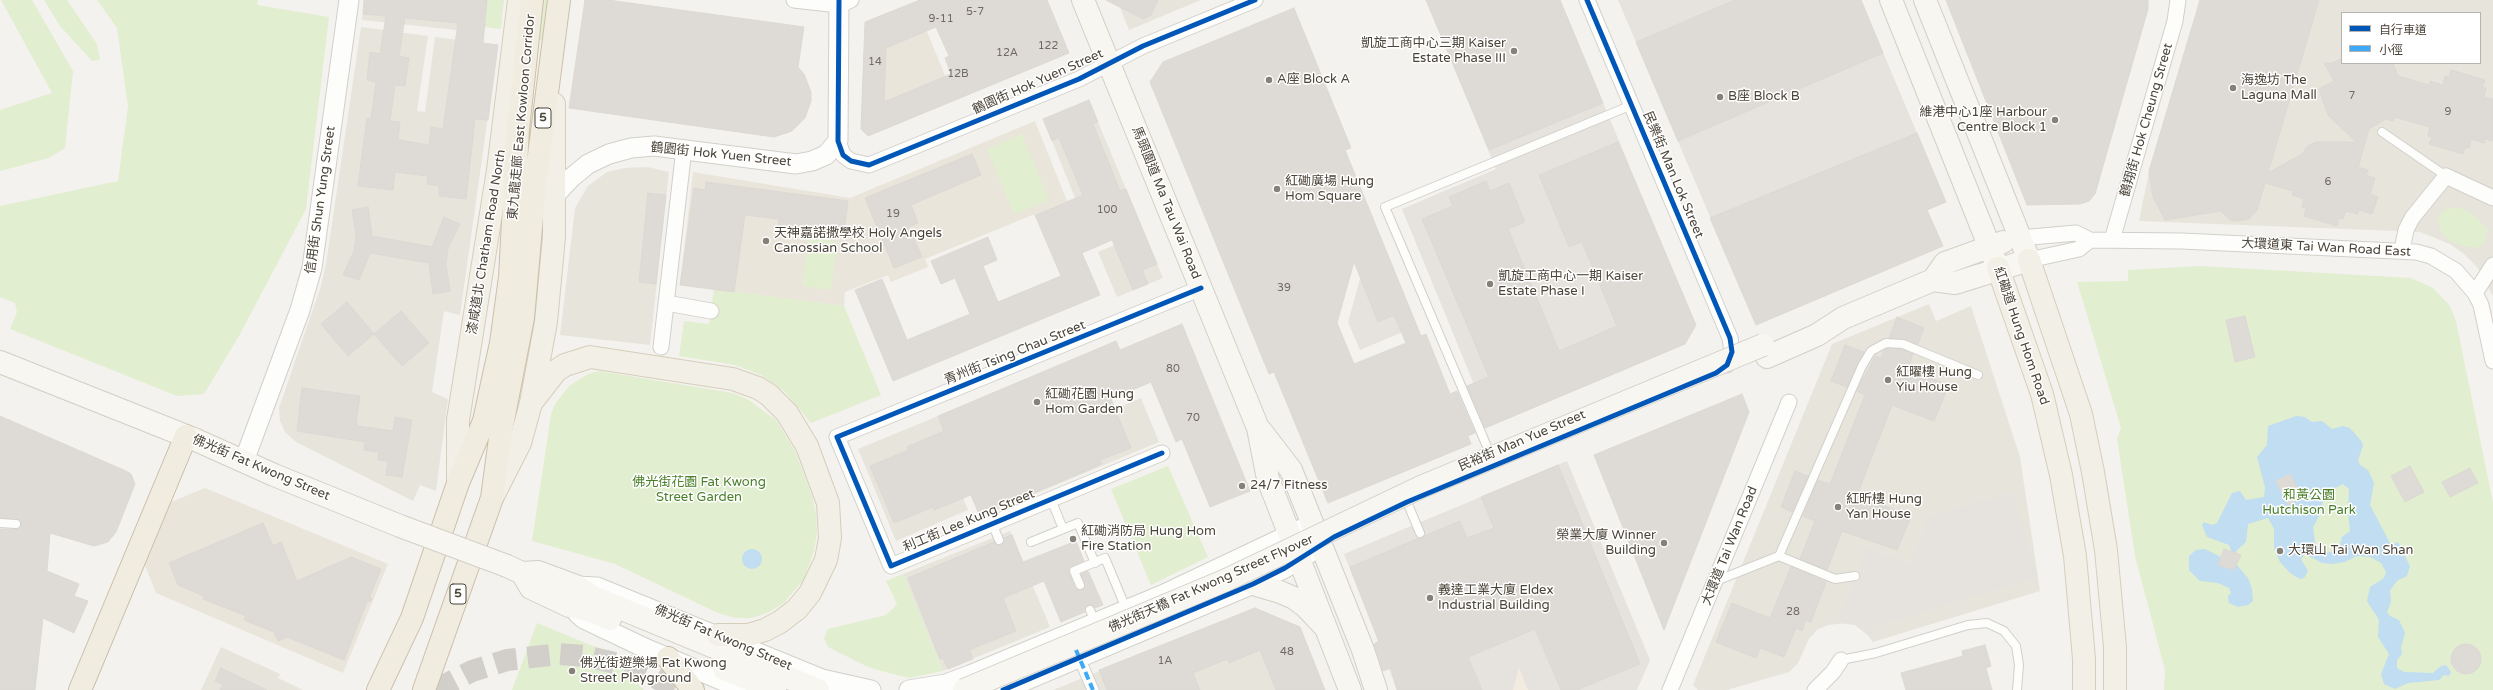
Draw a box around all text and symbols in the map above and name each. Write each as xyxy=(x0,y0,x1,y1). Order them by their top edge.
house number: 5-7 xyxy=(966,5,984,19)
house number: 9-11 xyxy=(928,12,954,26)
legend xyxy=(2341,12,2481,64)
street label: 東九龍走廊 East Kowloon Corridor xyxy=(505,13,539,221)
text: 自行車道 xyxy=(2379,23,2427,37)
place label: 凱旋工商中心三期 Kaiser Estate Phase III xyxy=(1361,36,1506,67)
house number: 122 xyxy=(1038,39,1058,53)
street label: 鶴翔街 Hok Cheung Street xyxy=(2118,41,2176,199)
text: 小徑 xyxy=(2379,43,2403,57)
street label: 鶴園街 Hok Yuen Street xyxy=(970,46,1106,118)
house number: 12A xyxy=(996,46,1018,60)
marker: 凱旋工商中心三期 Kaiser Estate Phase III xyxy=(1509,46,1519,56)
house number: 14 xyxy=(868,55,882,69)
house number: 12B xyxy=(947,67,969,81)
place label: A座 Block A xyxy=(1277,72,1350,88)
place label: 海逸坊 The Laguna Mall xyxy=(2241,73,2317,104)
marker: A座 Block A xyxy=(1264,75,1274,85)
marker: 海逸坊 The Laguna Mall xyxy=(2228,83,2238,93)
place label: B座 Block B xyxy=(1728,89,1800,105)
house number: 7 xyxy=(2349,89,2355,103)
marker: B座 Block B xyxy=(1715,92,1725,102)
place label: 維港中心1座 Harbour Centre Block 1 xyxy=(1919,105,2047,136)
house number: 9 xyxy=(2445,105,2451,119)
road number: 5 xyxy=(535,108,551,128)
street label: 民樂街 Man Lok Street xyxy=(1639,109,1707,241)
marker: 維港中心1座 Harbour Centre Block 1 xyxy=(2050,115,2060,125)
street label: 馬頭圍道 Ma Tau Wai Road xyxy=(1128,124,1204,282)
street label: 信用街 Shun Yung Street xyxy=(303,125,339,275)
street label: 鶴園街 Hok Yuen Street xyxy=(650,140,792,170)
street label: 漆咸道北 Chatham Road North xyxy=(465,148,509,336)
place label: 紅磡廣場 Hung Hom Square xyxy=(1285,174,1374,205)
house number: 6 xyxy=(2325,175,2331,189)
marker: 紅磡廣場 Hung Hom Square xyxy=(1272,184,1282,194)
house number: 100 xyxy=(1097,203,1117,217)
house number: 19 xyxy=(886,207,900,221)
place label: 天神嘉諾撒學校 Holy Angels Canossian School xyxy=(774,226,942,257)
marker: 天神嘉諾撒學校 Holy Angels Canossian School xyxy=(761,236,771,246)
street label: 大環道東 Tai Wan Road East xyxy=(2241,236,2411,260)
street label: 紅磡道 Hung Hom Road xyxy=(1990,265,2052,407)
place label: 凱旋工商中心一期 Kaiser Estate Phase I xyxy=(1498,269,1643,300)
marker: 凱旋工商中心一期 Kaiser Estate Phase I xyxy=(1485,279,1495,289)
house number: 39 xyxy=(1277,281,1291,295)
street label: 青州街 Tsing Chau Street xyxy=(942,317,1088,389)
house number: 80 xyxy=(1166,362,1180,376)
place label: 紅曜樓 Hung Yiu House xyxy=(1896,365,1972,396)
marker: 紅曜樓 Hung Yiu House xyxy=(1883,375,1893,385)
place label: 紅磡花園 Hung Hom Garden xyxy=(1045,387,1134,418)
marker: 紅磡花園 Hung Hom Garden xyxy=(1032,397,1042,407)
street label: 民裕街 Man Yue Street xyxy=(1456,407,1588,475)
house number: 70 xyxy=(1186,411,1200,425)
street label: 佛光街 Fat Kwong Street xyxy=(190,432,332,504)
park label: 佛光街花園 Fat Kwong Street Garden xyxy=(632,475,766,506)
place label: 24/7 Fitness xyxy=(1250,478,1327,494)
marker: 24/7 Fitness xyxy=(1237,481,1247,491)
street label: 大環道 Tai Wan Road xyxy=(1699,484,1761,608)
street label: 利工街 Lee Kung Street xyxy=(901,486,1037,556)
park label: 和黃公園 Hutchison Park xyxy=(2262,488,2356,519)
place label: 紅昕樓 Hung Yan House xyxy=(1846,492,1922,523)
marker: 紅昕樓 Hung Yan House xyxy=(1833,502,1843,512)
place label: 紅磡消防局 Hung Hom Fire Station xyxy=(1081,524,1216,555)
place label: 榮業大廈 Winner Building xyxy=(1556,528,1656,559)
street label: 佛光街天橋 Fat Kwong Street Flyover xyxy=(1106,532,1316,636)
marker: 紅磡消防局 Hung Hom Fire Station xyxy=(1068,534,1078,544)
marker: 榮業大廈 Winner Building xyxy=(1659,538,1669,548)
place label: 大環山 Tai Wan Shan xyxy=(2288,543,2413,559)
marker: 大環山 Tai Wan Shan xyxy=(2275,546,2285,556)
place label: 義達工業大廈 Eldex Industrial Building xyxy=(1438,583,1553,614)
road number: 5 xyxy=(450,584,466,604)
marker: 義達工業大廈 Eldex Industrial Building xyxy=(1425,593,1435,603)
street label: 佛光街 Fat Kwong Street xyxy=(652,602,794,674)
house number: 28 xyxy=(1786,605,1800,619)
house number: 48 xyxy=(1280,645,1294,659)
house number: 1A xyxy=(1157,654,1173,668)
place label: 佛光街遊樂場 Fat Kwong Street Playground xyxy=(580,656,727,687)
marker: 佛光街遊樂場 Fat Kwong Street Playground xyxy=(567,666,577,676)

